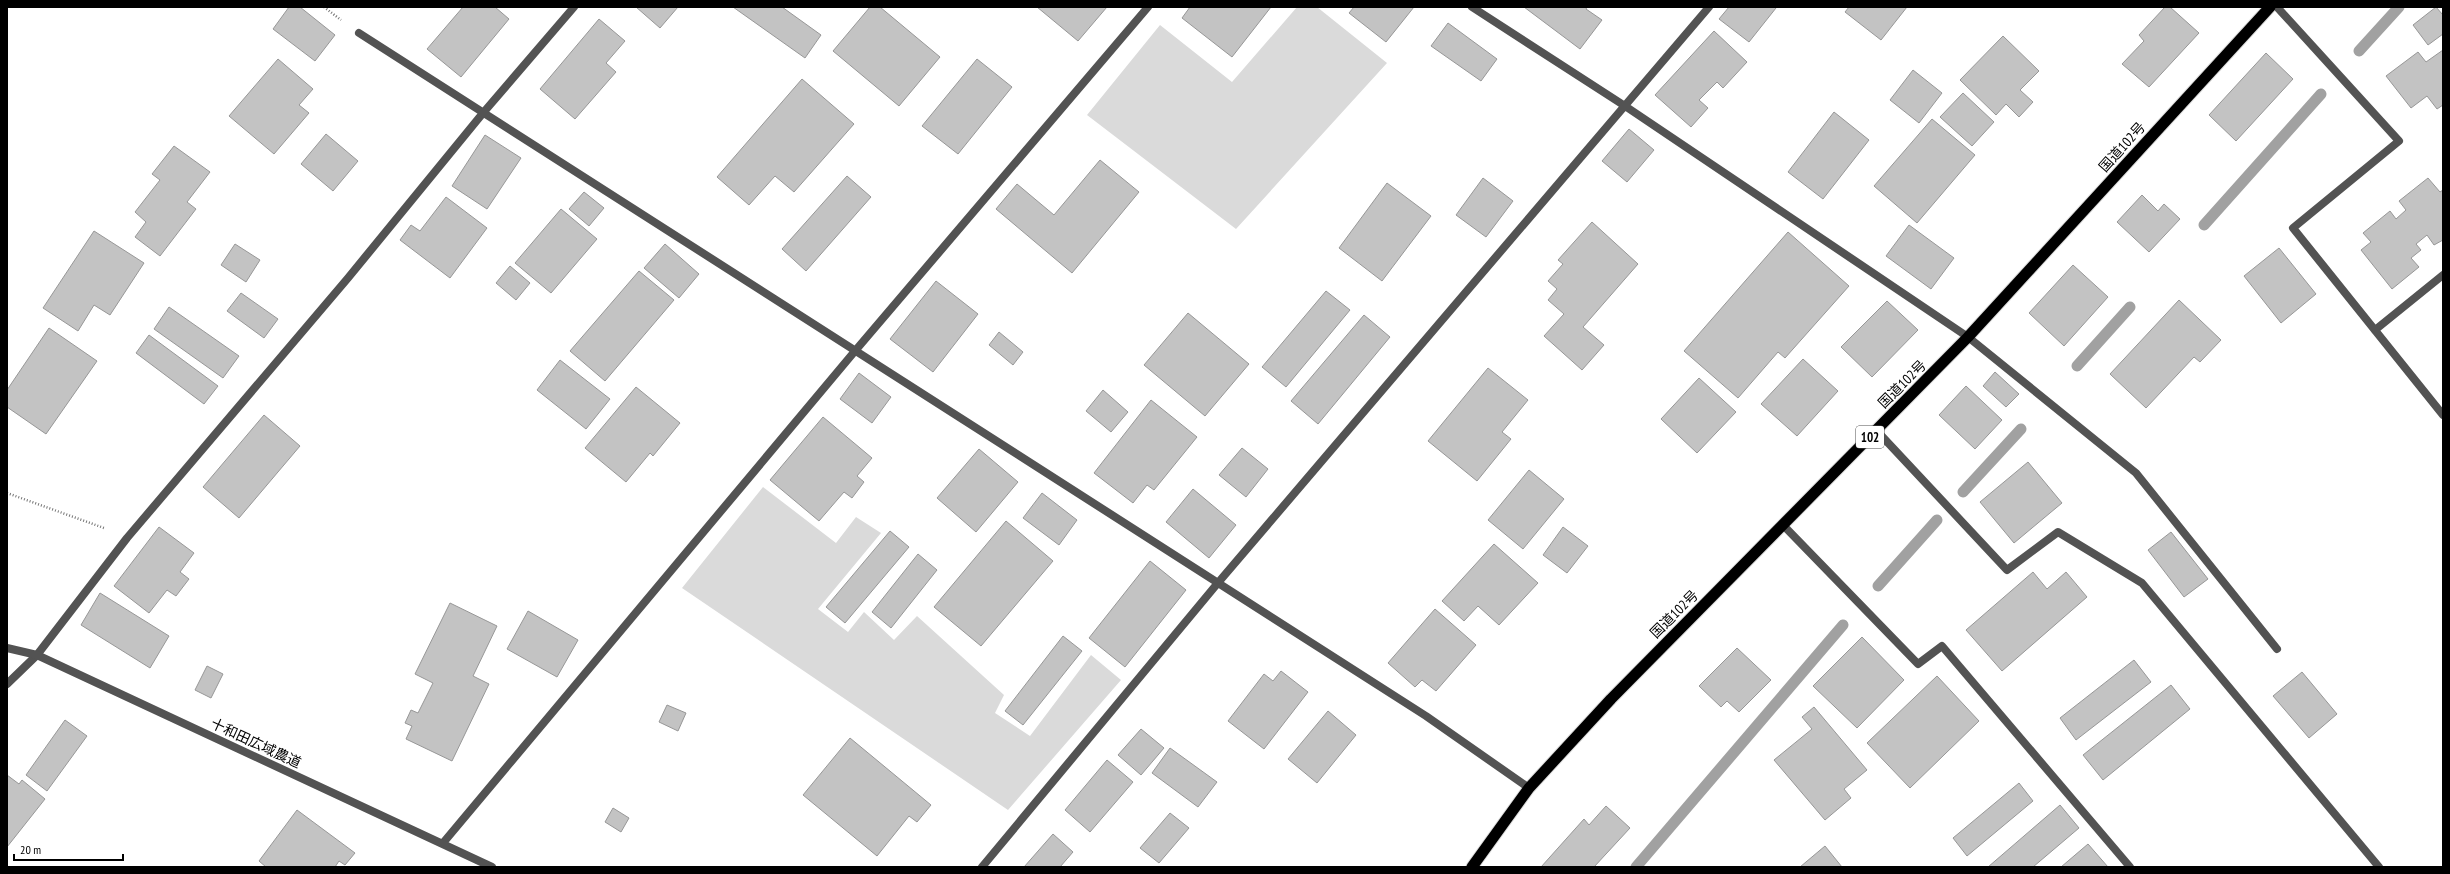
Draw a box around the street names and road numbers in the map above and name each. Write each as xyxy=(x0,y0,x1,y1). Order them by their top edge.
street label: 国道102号 xyxy=(2095,118,2149,176)
street label: 国道102号 xyxy=(1874,356,1930,412)
road number: 102 xyxy=(1856,426,1884,448)
street label: 国道102号 xyxy=(1646,586,1702,642)
street label: 十和田広域農道 xyxy=(208,714,304,772)

